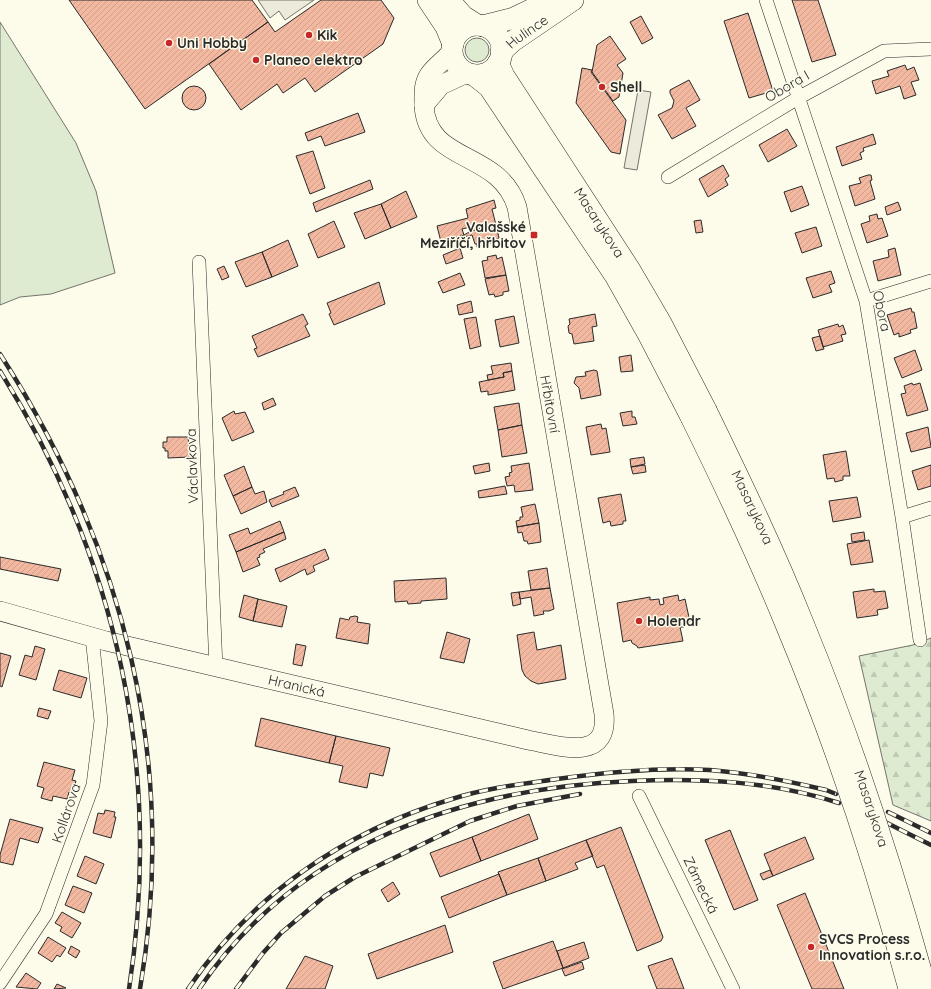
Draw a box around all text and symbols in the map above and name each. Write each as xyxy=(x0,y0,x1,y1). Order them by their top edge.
street label: Hulince xyxy=(502,11,552,52)
place label: Kik xyxy=(317,26,337,44)
marker: Kik xyxy=(304,30,314,40)
place label: Uni Hobby xyxy=(177,34,247,52)
marker: Uni Hobby xyxy=(164,38,174,48)
place label: Planeo elektro xyxy=(264,51,363,69)
marker: Planeo elektro xyxy=(251,55,261,65)
street label: Obora I xyxy=(761,66,813,106)
place label: Shell xyxy=(610,78,642,96)
marker: Shell xyxy=(597,82,607,92)
street label: Masarykova xyxy=(570,184,628,261)
place label: Valašské Meziříčí, hřbitov xyxy=(420,218,526,252)
marker: Valašské Meziříčí, hřbitov xyxy=(529,230,539,240)
street label: Obora xyxy=(869,289,895,333)
street label: Hřbitovní xyxy=(536,374,564,434)
street label: Václavkova xyxy=(182,428,202,504)
street label: Masarykova xyxy=(727,467,778,547)
place label: Holendr xyxy=(647,612,701,630)
marker: Holendr xyxy=(634,616,644,626)
street label: Hranická xyxy=(266,670,327,701)
street label: Masarykova xyxy=(850,768,893,849)
street label: Kollárova xyxy=(47,781,85,845)
street label: Zámecká xyxy=(679,853,723,917)
place label: SVCS Process Innovation s.r.o. xyxy=(819,930,925,964)
marker: SVCS Process Innovation s.r.o. xyxy=(806,942,816,952)

